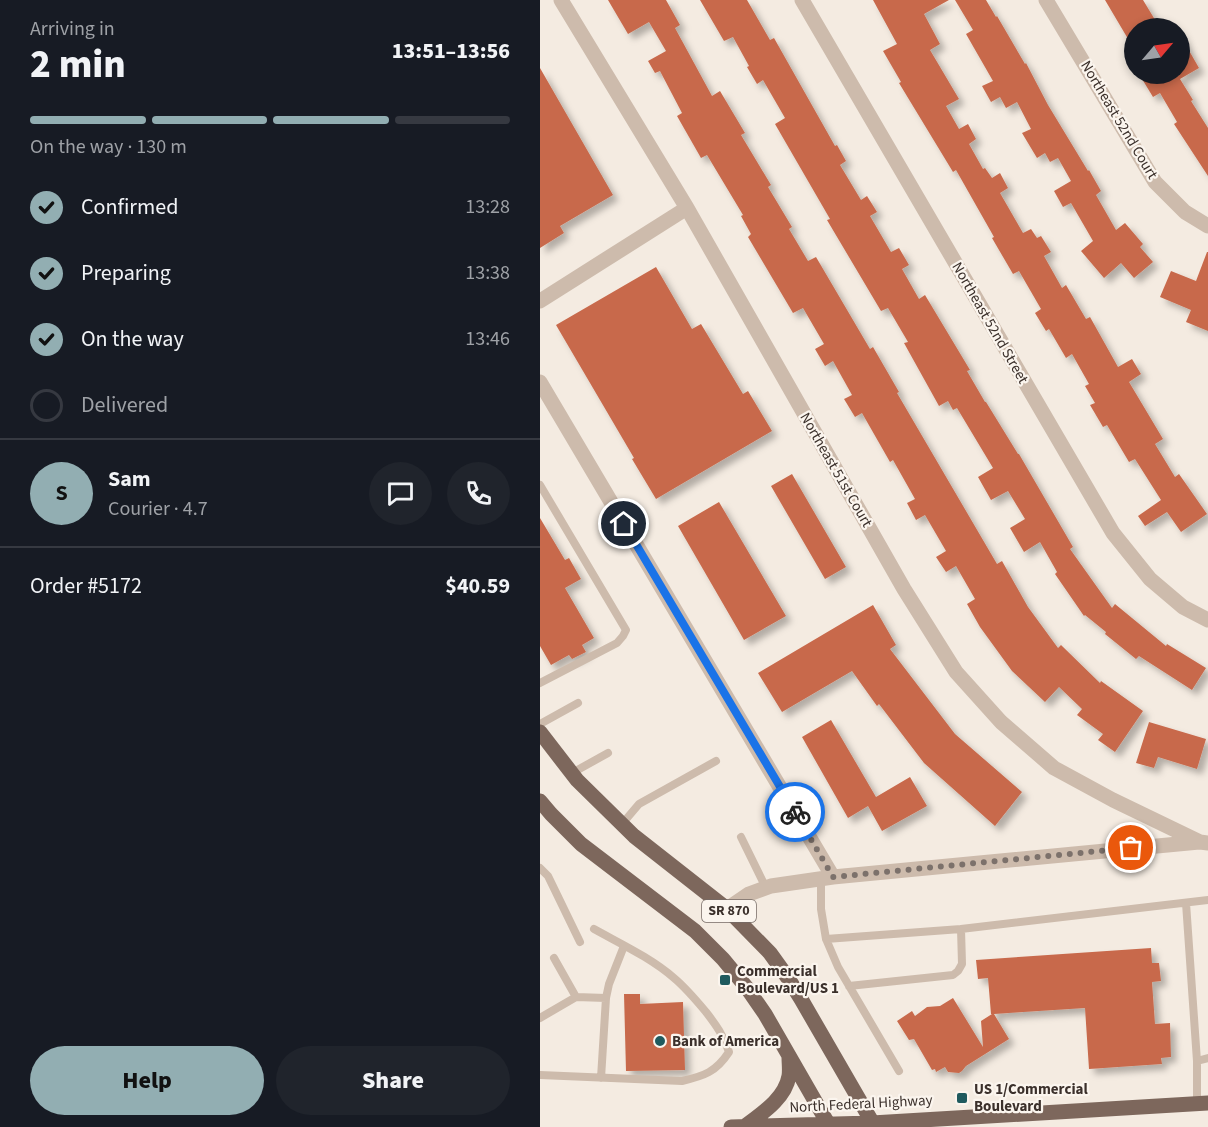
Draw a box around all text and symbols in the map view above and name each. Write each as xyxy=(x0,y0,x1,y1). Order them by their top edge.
text: Arriving in xyxy=(30,15,115,43)
north arrow xyxy=(1124,18,1190,84)
map controls xyxy=(1124,18,1190,84)
text: 13:51–13:56 xyxy=(392,35,510,67)
text: 2 min xyxy=(30,37,126,93)
street label: Northeast 52nd Court xyxy=(1075,57,1163,183)
text: On the way · 130 m xyxy=(30,133,187,161)
icon: check xyxy=(30,191,63,224)
text: Confirmed xyxy=(81,191,178,223)
text: 13:28 xyxy=(465,193,510,221)
icon: check xyxy=(30,257,63,290)
text: Preparing xyxy=(81,257,171,289)
street label: Northeast 52nd Street xyxy=(947,258,1033,388)
text: 13:38 xyxy=(465,259,510,287)
icon: check xyxy=(30,323,63,356)
text: On the way xyxy=(81,323,184,355)
text: 13:46 xyxy=(465,325,510,353)
text: Delivered xyxy=(81,389,168,421)
street label: Northeast 51st Court xyxy=(795,409,877,531)
button: chat xyxy=(369,462,432,525)
button: phone xyxy=(447,462,510,525)
text: Sam xyxy=(108,463,151,495)
text: S xyxy=(55,477,68,509)
text: Courier · 4.7 xyxy=(108,495,208,523)
pin xyxy=(598,498,649,549)
icon: home xyxy=(607,507,640,540)
text: Order #5172 xyxy=(30,570,142,602)
text: $40.59 xyxy=(445,570,510,602)
courier xyxy=(765,782,825,842)
icon: bike xyxy=(779,796,812,829)
pin xyxy=(1105,822,1156,873)
icon: bag xyxy=(1114,831,1147,864)
road number: SR 870 xyxy=(702,900,756,922)
place label: Commercial Boulevard/US 1 xyxy=(737,961,839,999)
marker: Commercial Boulevard/US 1 xyxy=(718,973,732,987)
place label: Bank of America xyxy=(672,1031,779,1052)
marker: Bank of America xyxy=(653,1034,667,1048)
button: Help xyxy=(30,1046,264,1115)
button: Share xyxy=(276,1046,510,1115)
place label: US 1/Commercial Boulevard xyxy=(974,1079,1088,1117)
street label: North Federal Highway xyxy=(789,1090,933,1118)
marker: US 1/Commercial Boulevard xyxy=(955,1091,969,1105)

